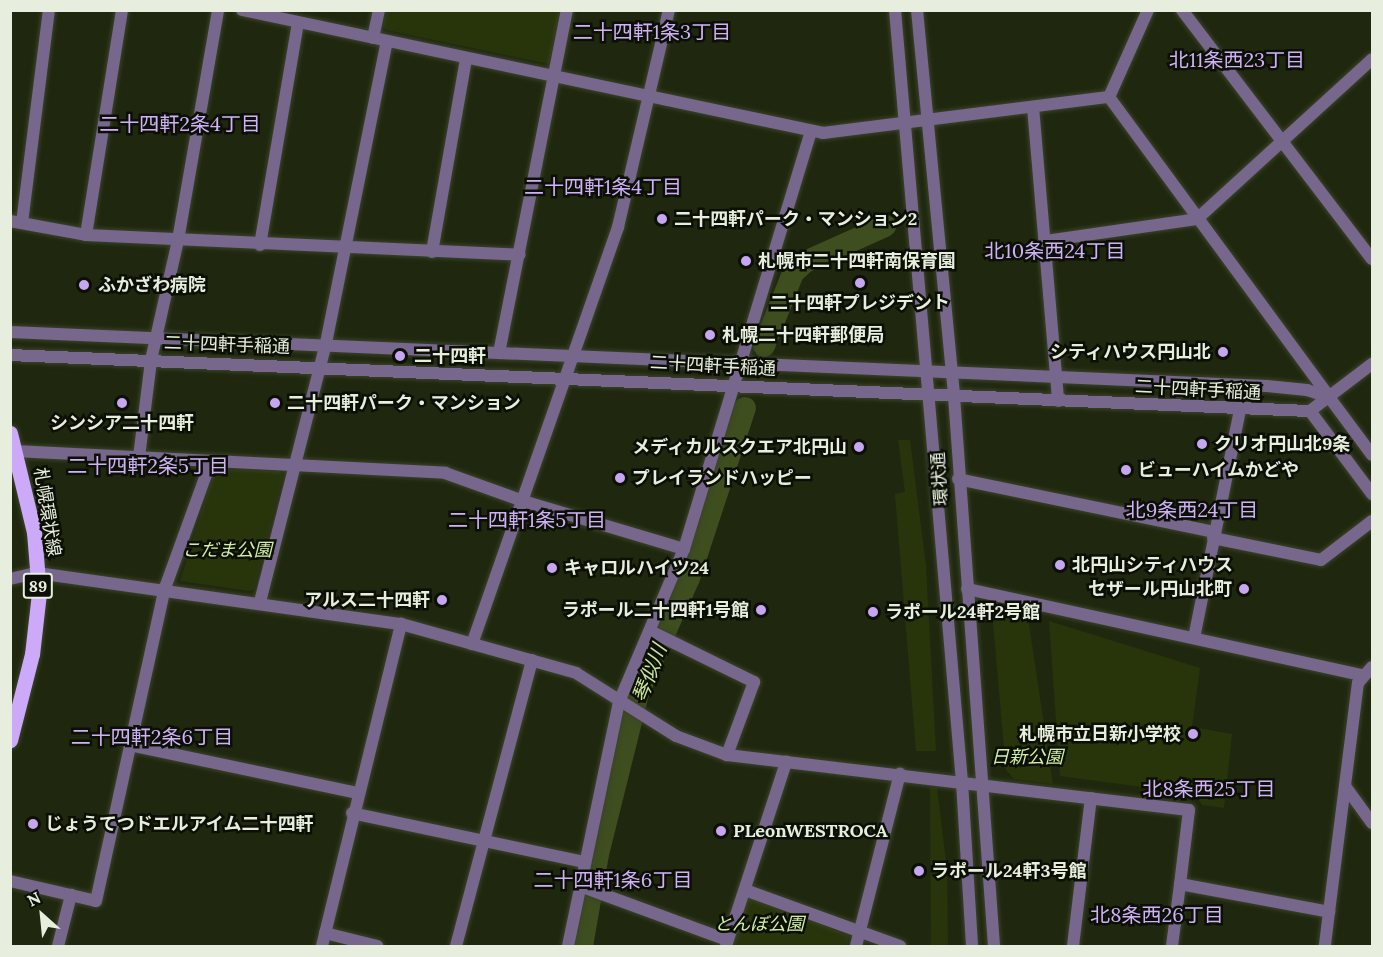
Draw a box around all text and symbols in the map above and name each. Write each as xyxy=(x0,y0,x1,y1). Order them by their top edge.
district label: 二十四軒1条3丁目 xyxy=(573,19,731,43)
district label: 北11条西23丁目 xyxy=(1169,47,1305,71)
district label: 二十四軒2条4丁目 xyxy=(99,111,261,135)
district label: 二十四軒1条4丁目 xyxy=(524,174,682,198)
place label: 二十四軒パーク・マンション2 xyxy=(674,208,917,230)
marker: 二十四軒パーク・マンション2 xyxy=(655,212,669,226)
district label: 北10条西24丁目 xyxy=(985,238,1125,262)
place label: 札幌市二十四軒南保育園 xyxy=(758,250,956,272)
marker: 札幌市二十四軒南保育園 xyxy=(739,254,753,268)
place label: ふかざわ病院 xyxy=(98,274,206,296)
marker: ふかざわ病院 xyxy=(75,276,93,294)
marker: 二十四軒プレジデント xyxy=(853,276,867,290)
place label: 二十四軒プレジデント xyxy=(770,292,950,314)
place label: 札幌二十四軒郵便局 xyxy=(722,324,884,346)
marker: 札幌二十四軒郵便局 xyxy=(703,328,717,342)
street label: 二十四軒手稲通 xyxy=(164,332,290,358)
place label: シティハウス円山北 xyxy=(1049,341,1211,363)
place label: 二十四軒 xyxy=(414,345,486,367)
marker: シティハウス円山北 xyxy=(1216,345,1230,359)
marker: 二十四軒 xyxy=(391,347,409,365)
street label: 二十四軒手稲通 xyxy=(650,352,776,380)
street label: 二十四軒手稲通 xyxy=(1135,376,1261,404)
place label: 二十四軒パーク・マンション xyxy=(287,392,521,414)
marker: シンシア二十四軒 xyxy=(115,396,129,410)
marker: 二十四軒パーク・マンション xyxy=(268,396,282,410)
place label: シンシア二十四軒 xyxy=(50,412,194,434)
place label: クリオ円山北9条 xyxy=(1214,433,1350,455)
place label: メディカルスクエア北円山 xyxy=(631,436,847,458)
marker: クリオ円山北9条 xyxy=(1195,437,1209,451)
marker: メディカルスクエア北円山 xyxy=(852,440,866,454)
street label: 環状通 xyxy=(927,451,953,507)
district label: 二十四軒2条5丁目 xyxy=(67,453,229,477)
place label: ビューハイムかどや xyxy=(1138,459,1300,481)
marker: ビューハイムかどや xyxy=(1119,463,1133,477)
street label: 札幌環状線 xyxy=(29,466,65,558)
place label: プレイランドハッピー xyxy=(632,467,812,489)
marker: プレイランドハッピー xyxy=(613,471,627,485)
district label: 北9条西24丁目 xyxy=(1126,497,1258,521)
district label: 二十四軒1条5丁目 xyxy=(448,507,606,531)
park label: こだま公園 xyxy=(182,539,272,561)
place label: 北円山シティハウス xyxy=(1072,554,1234,576)
place label: キャロルハイツ24 xyxy=(564,557,709,579)
marker: 北円山シティハウス xyxy=(1053,558,1067,572)
marker: キャロルハイツ24 xyxy=(545,561,559,575)
road number: 89 xyxy=(22,573,54,599)
place label: セザール円山北町 xyxy=(1088,578,1232,600)
marker: セザール円山北町 xyxy=(1237,582,1251,596)
place label: アルス二十四軒 xyxy=(304,589,430,611)
marker: アルス二十四軒 xyxy=(435,593,449,607)
place label: ラポール二十四軒1号館 xyxy=(562,599,749,621)
place label: ラポール24軒2号館 xyxy=(885,601,1040,623)
marker: ラポール二十四軒1号館 xyxy=(754,603,768,617)
marker: ラポール24軒2号館 xyxy=(866,605,880,619)
water label: 琴似川 xyxy=(627,641,671,705)
place label: 札幌市立日新小学校 xyxy=(1019,723,1181,745)
district label: 二十四軒2条6丁目 xyxy=(71,724,233,748)
marker: 札幌市立日新小学校 xyxy=(1186,727,1200,741)
park label: 日新公園 xyxy=(991,746,1063,768)
district label: 北8条西25丁目 xyxy=(1143,776,1275,800)
place label: じょうてつドエルアイム二十四軒 xyxy=(45,813,315,835)
marker: じょうてつドエルアイム二十四軒 xyxy=(26,817,40,831)
place label: PLeonWESTROCA xyxy=(733,820,888,842)
marker: PLeonWESTROCA xyxy=(714,824,728,838)
place label: ラポール24軒3号館 xyxy=(931,860,1087,882)
marker: ラポール24軒3号館 xyxy=(912,864,926,878)
district label: 二十四軒1条6丁目 xyxy=(534,867,692,891)
north arrow xyxy=(12,885,72,945)
text: N xyxy=(24,887,44,911)
district label: 北8条西26丁目 xyxy=(1090,902,1224,926)
park label: とんぼ公園 xyxy=(714,913,804,935)

